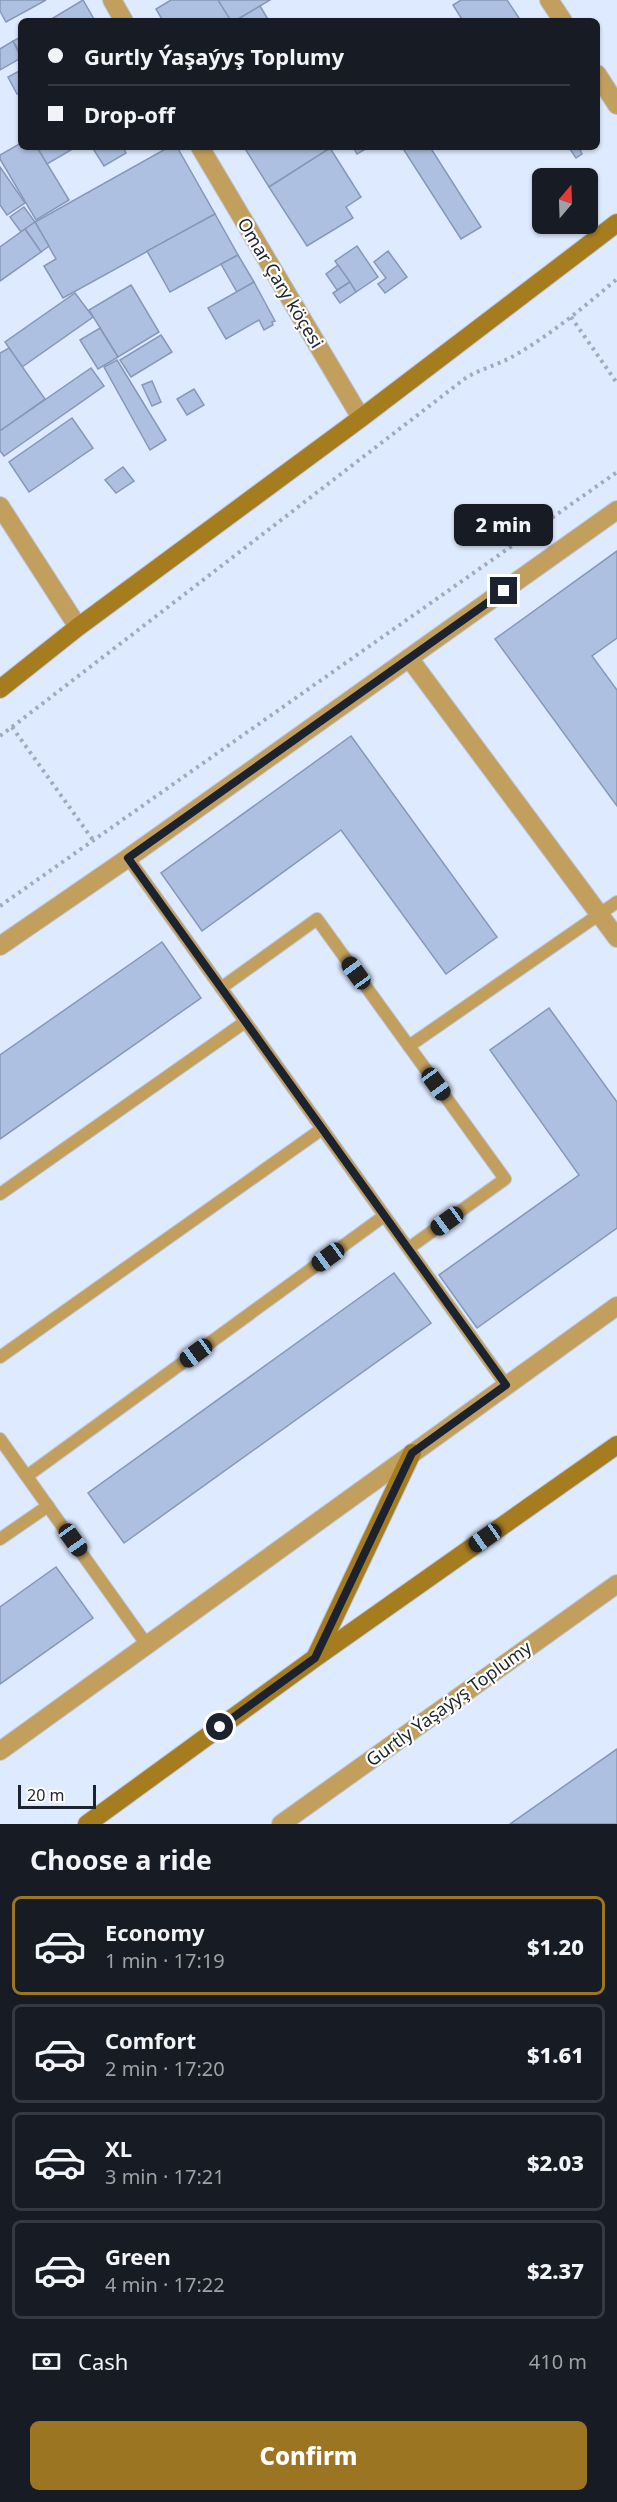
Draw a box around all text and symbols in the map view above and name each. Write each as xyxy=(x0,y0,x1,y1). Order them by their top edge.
text: Gurtly Ýaşaýyş Toplumy xyxy=(84,41,344,71)
text: Drop-off xyxy=(84,99,175,129)
north arrow xyxy=(532,168,598,234)
map controls xyxy=(532,168,598,234)
street label: Omar Çary köçesi xyxy=(232,213,329,352)
callout: 2 min xyxy=(454,504,554,546)
text: 2 min xyxy=(476,511,531,538)
route end xyxy=(490,577,517,604)
car xyxy=(338,953,374,993)
car xyxy=(418,1064,454,1104)
car xyxy=(427,1203,467,1239)
car xyxy=(308,1239,348,1275)
car xyxy=(176,1335,216,1371)
car xyxy=(55,1520,91,1560)
car xyxy=(465,1520,505,1556)
street label: Gurtly Ýaşaýyş Toplumy xyxy=(361,1635,537,1771)
route start xyxy=(206,1713,233,1740)
scale bar xyxy=(18,1782,96,1810)
text: 20 m xyxy=(27,1784,64,1806)
text: Choose a ride xyxy=(30,1841,212,1878)
text: Economy xyxy=(105,1917,204,1947)
icon: car xyxy=(33,1919,87,1973)
text: $1.20 xyxy=(527,1931,584,1961)
text: 1 min · 17:19 xyxy=(105,1947,225,1974)
text: Comfort xyxy=(105,2025,196,2055)
icon: car xyxy=(33,2027,87,2081)
text: $1.61 xyxy=(527,2039,584,2069)
text: 2 min · 17:20 xyxy=(105,2055,225,2082)
text: XL xyxy=(105,2133,132,2163)
icon: car xyxy=(33,2135,87,2189)
text: $2.03 xyxy=(527,2147,584,2177)
text: 3 min · 17:21 xyxy=(105,2163,225,2190)
text: Green xyxy=(105,2241,171,2271)
icon: car xyxy=(33,2243,87,2297)
text: $2.37 xyxy=(527,2255,584,2285)
text: 4 min · 17:22 xyxy=(105,2271,225,2298)
icon: cash xyxy=(30,2345,63,2378)
text: Cash xyxy=(78,2346,128,2376)
text: 410 m xyxy=(529,2348,587,2375)
button: Confirm xyxy=(30,2421,587,2490)

